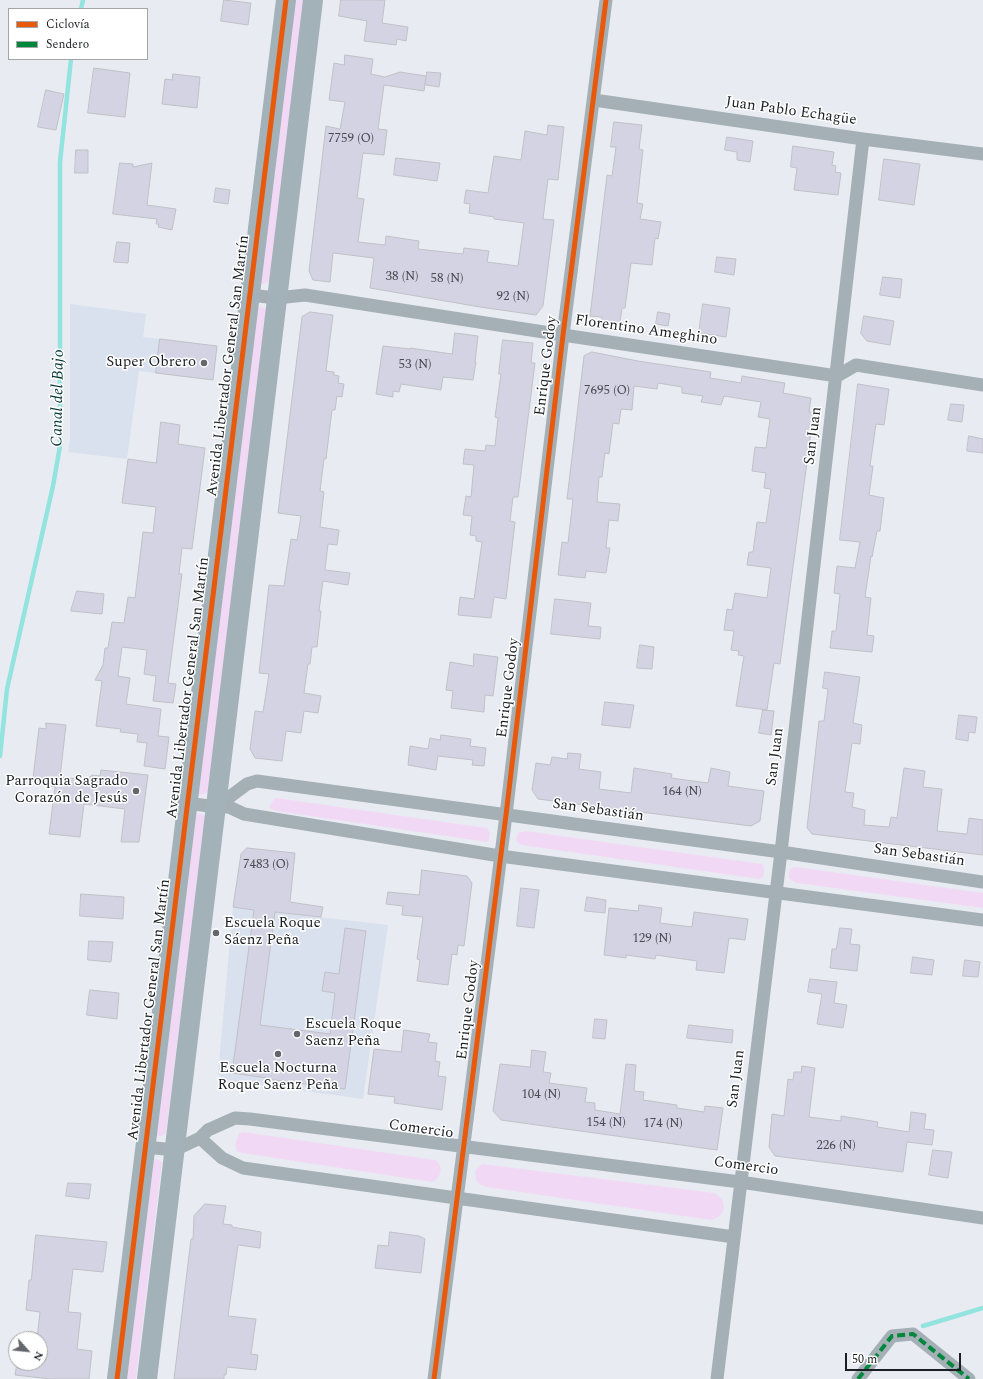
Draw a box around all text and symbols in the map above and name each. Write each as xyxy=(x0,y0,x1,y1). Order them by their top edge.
legend xyxy=(8,8,148,60)
text: Ciclovía xyxy=(46,15,90,34)
text: Sendero xyxy=(46,35,89,54)
street label: Juan Pablo Echagüe xyxy=(724,94,858,130)
house number: 7759 (O) xyxy=(328,131,374,147)
street label: Avenida Libertador General San Martín xyxy=(204,234,254,498)
house number: 38 (N) xyxy=(385,269,419,285)
house number: 58 (N) xyxy=(430,271,464,287)
house number: 92 (N) xyxy=(496,289,530,305)
street label: Florentino Ameghino xyxy=(574,312,718,350)
street label: Enrique Godoy xyxy=(532,315,562,417)
water label: Canal del Bajo xyxy=(49,349,69,447)
place label: Super Obrero xyxy=(106,354,196,372)
house number: 53 (N) xyxy=(398,357,432,373)
marker: Super Obrero xyxy=(199,358,209,368)
house number: 7695 (O) xyxy=(584,383,630,399)
street label: San Juan xyxy=(802,406,826,466)
street label: Avenida Libertador General San Martín xyxy=(164,556,214,820)
street label: Enrique Godoy xyxy=(494,637,524,739)
street label: San Juan xyxy=(764,727,788,787)
place label: Parroquia Sagrado Corazón de Jesús xyxy=(5,773,128,808)
house number: 164 (N) xyxy=(662,784,702,800)
marker: Parroquia Sagrado Corazón de Jesús xyxy=(131,786,141,796)
street label: San Sebastián xyxy=(551,796,645,826)
street label: San Sebastián xyxy=(872,841,966,871)
house number: 7483 (O) xyxy=(243,857,289,873)
street label: Avenida Libertador General San Martín xyxy=(125,878,175,1142)
place label: Escuela Roque Sáenz Peña xyxy=(224,915,321,950)
marker: Escuela Roque Sáenz Peña xyxy=(211,928,221,938)
house number: 129 (N) xyxy=(632,931,672,947)
street label: Enrique Godoy xyxy=(454,959,484,1061)
place label: Escuela Roque Saenz Peña xyxy=(305,1016,402,1051)
marker: Escuela Roque Saenz Peña xyxy=(292,1029,302,1039)
marker: Escuela Nocturna Roque Saenz Peña xyxy=(273,1049,283,1059)
street label: San Juan xyxy=(725,1049,749,1109)
place label: Escuela Nocturna Roque Saenz Peña xyxy=(218,1060,338,1095)
house number: 104 (N) xyxy=(521,1087,561,1103)
house number: 154 (N) xyxy=(586,1115,626,1131)
house number: 174 (N) xyxy=(643,1116,683,1132)
street label: Comercio xyxy=(388,1117,454,1143)
house number: 226 (N) xyxy=(816,1138,856,1154)
street label: Comercio xyxy=(713,1154,779,1180)
north arrow xyxy=(8,1331,48,1371)
scale bar xyxy=(847,1345,963,1371)
text: N xyxy=(29,1348,48,1364)
text: 50 m xyxy=(852,1350,877,1369)

